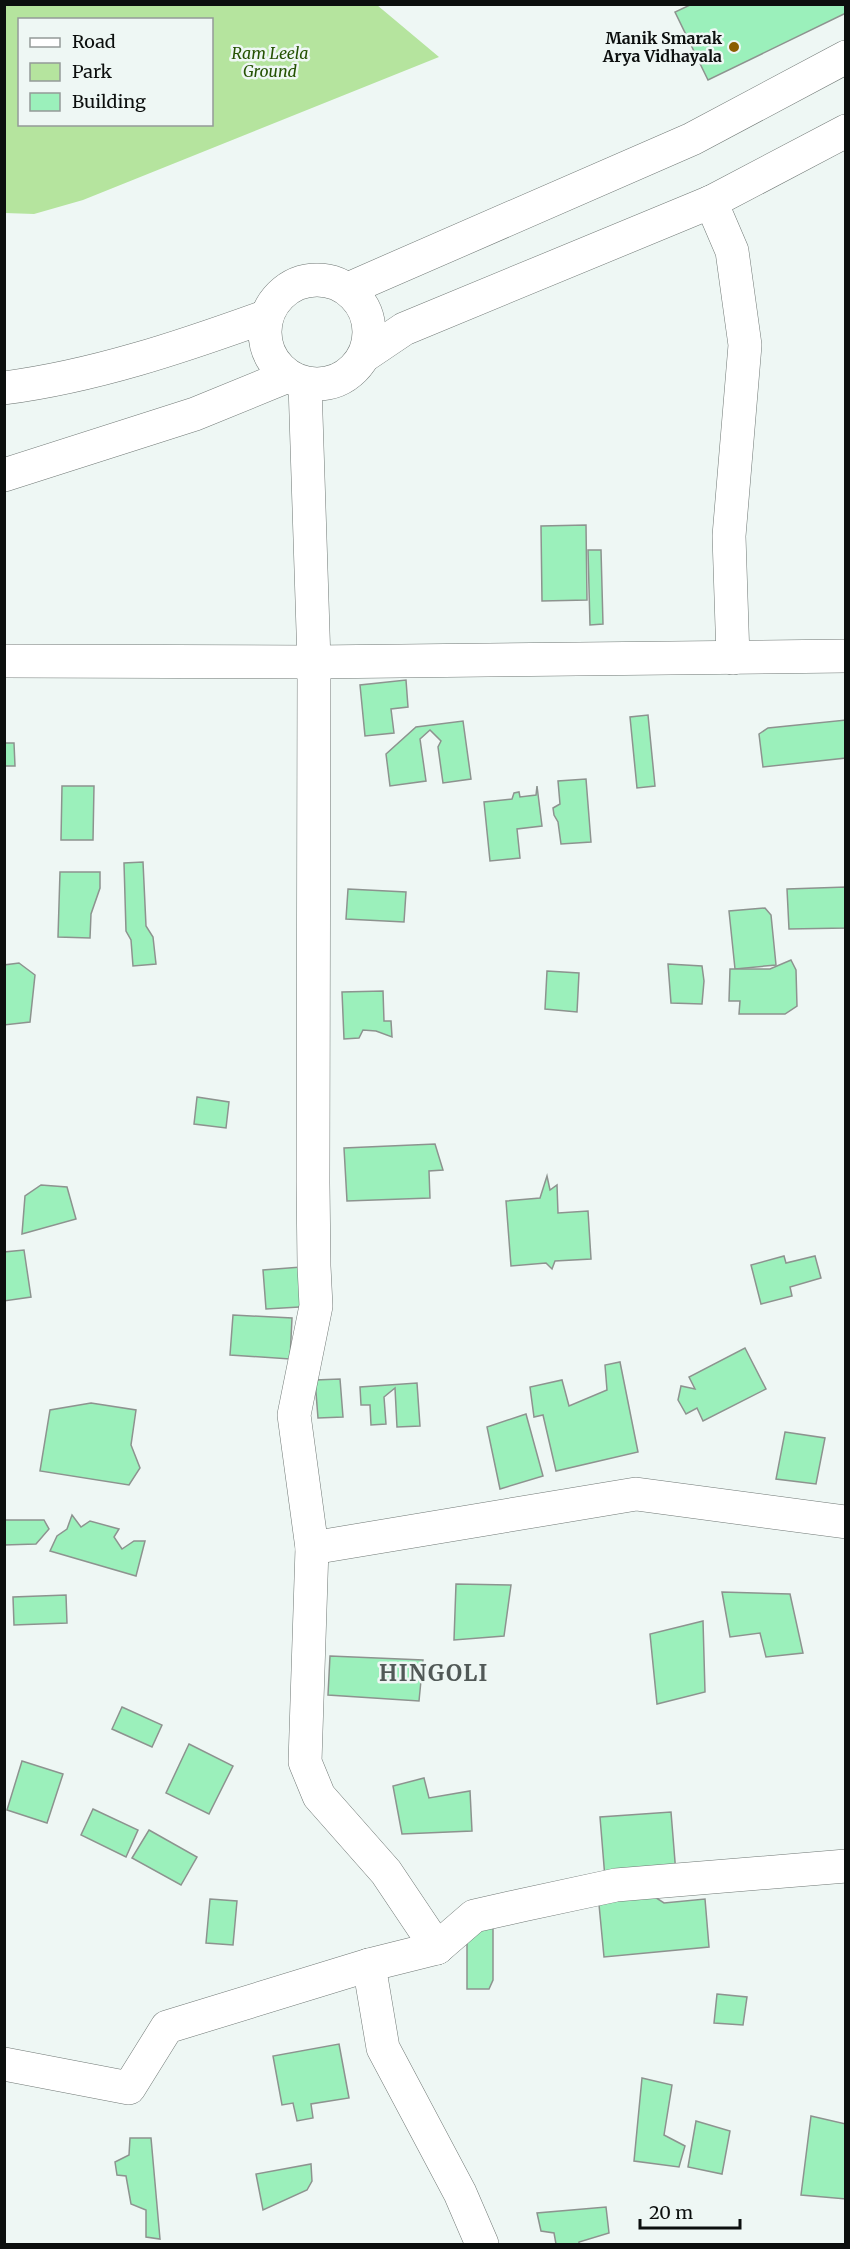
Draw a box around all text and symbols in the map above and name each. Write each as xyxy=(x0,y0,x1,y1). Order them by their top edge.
legend xyxy=(18,18,213,126)
place label: Manik Smarak Arya Vidhayala xyxy=(602,28,723,66)
text: Road xyxy=(72,30,116,53)
marker: Manik Smarak Arya Vidhayala xyxy=(727,40,741,54)
park label: Ram Leela Ground xyxy=(232,43,308,81)
text: Park xyxy=(72,60,113,83)
text: Building xyxy=(72,90,146,113)
district label: HINGOLI xyxy=(379,1659,489,1687)
scale bar xyxy=(640,2192,740,2230)
text: 20 m xyxy=(649,2201,693,2224)

